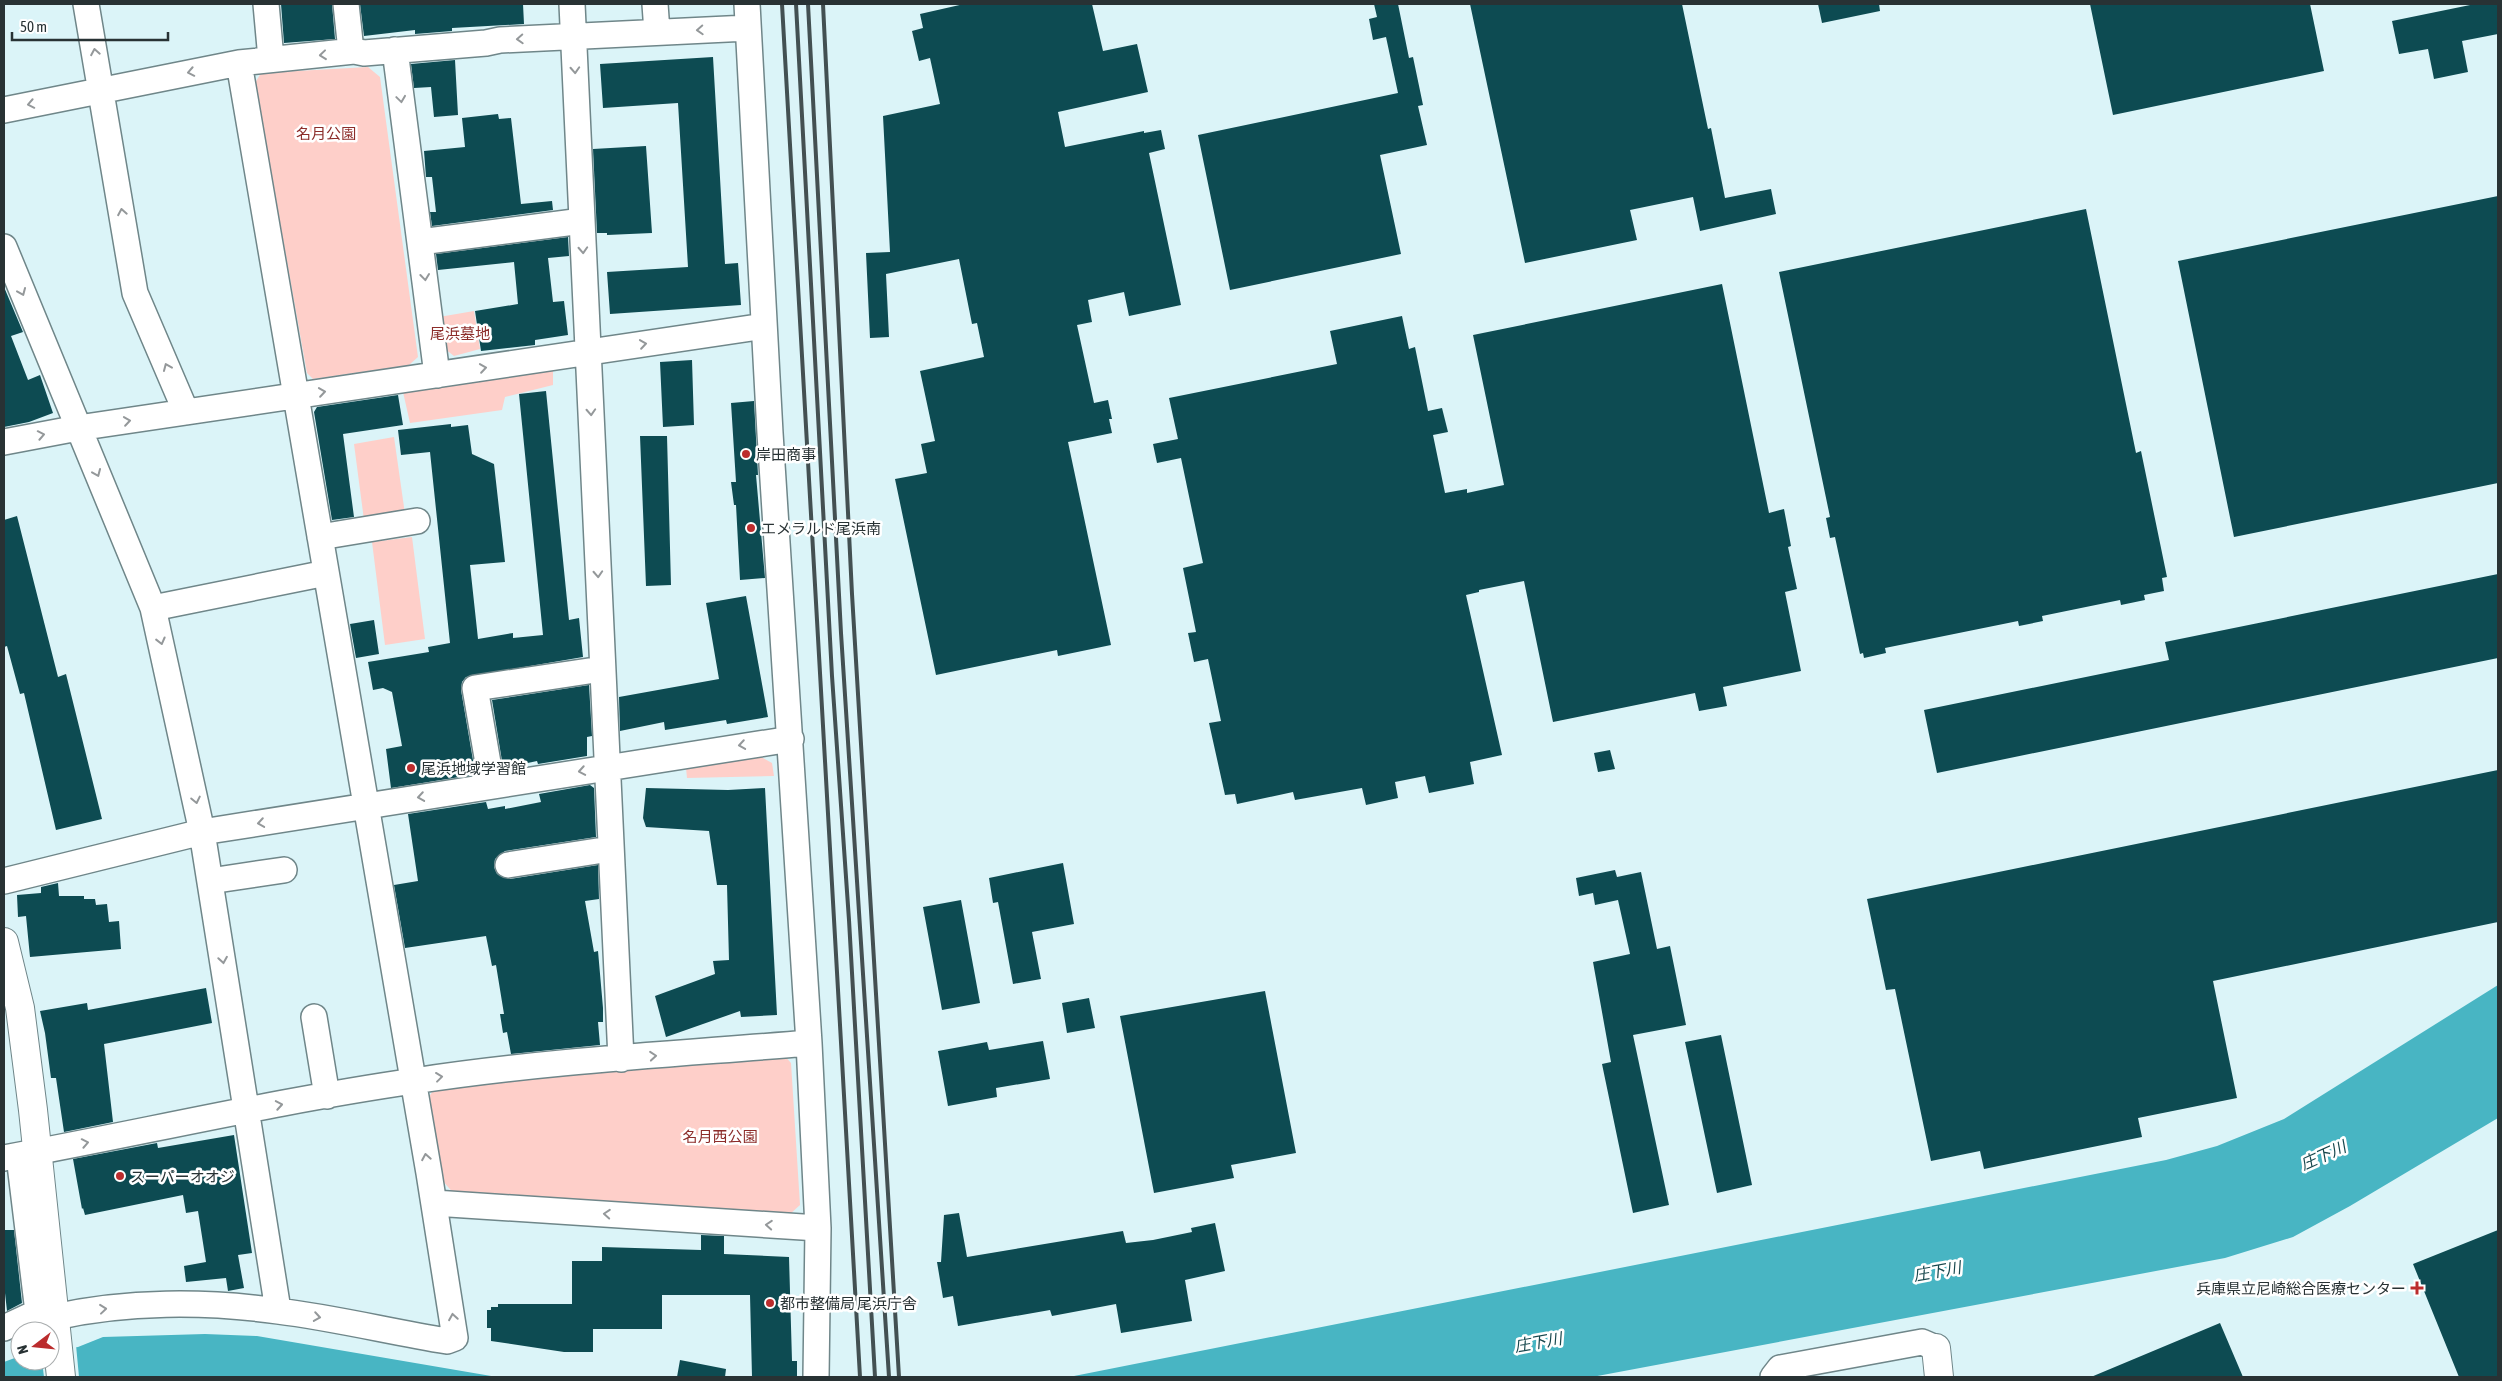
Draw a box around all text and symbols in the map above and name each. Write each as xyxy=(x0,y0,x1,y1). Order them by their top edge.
scale bar xyxy=(12,10,169,42)
text: 50 m xyxy=(20,18,47,35)
one-way arrow xyxy=(695,25,703,35)
one-way arrow xyxy=(516,33,524,44)
one-way arrow xyxy=(90,48,100,56)
one-way arrow xyxy=(319,49,327,60)
one-way arrow xyxy=(570,66,581,74)
one-way arrow xyxy=(186,67,195,77)
one-way arrow xyxy=(395,95,406,103)
one-way arrow xyxy=(27,99,36,109)
park label: 名月公園 xyxy=(296,125,356,142)
one-way arrow xyxy=(118,208,128,217)
one-way arrow xyxy=(578,246,589,254)
one-way arrow xyxy=(419,273,429,281)
one-way arrow xyxy=(16,287,27,296)
park label: 尾浜墓地 xyxy=(430,325,490,342)
one-way arrow xyxy=(639,340,648,350)
one-way arrow xyxy=(163,363,174,372)
one-way arrow xyxy=(478,364,487,374)
one-way arrow xyxy=(318,387,326,398)
one-way arrow xyxy=(585,408,596,416)
one-way arrow xyxy=(123,416,131,427)
one-way arrow xyxy=(37,430,45,441)
place label: 岸田商事 xyxy=(756,446,816,463)
marker: 岸田商事 xyxy=(740,448,752,460)
one-way arrow xyxy=(91,468,102,477)
place label: エメラルド尾浜南 xyxy=(761,520,881,537)
marker: エメラルド尾浜南 xyxy=(745,522,757,534)
one-way arrow xyxy=(592,571,603,579)
one-way arrow xyxy=(155,636,166,645)
one-way arrow xyxy=(738,740,747,750)
place label: 尾浜地域学習館 xyxy=(421,760,526,777)
marker: 尾浜地域学習館 xyxy=(405,762,417,774)
one-way arrow xyxy=(577,765,586,775)
one-way arrow xyxy=(417,792,426,802)
one-way arrow xyxy=(190,795,201,804)
one-way arrow xyxy=(257,817,265,828)
one-way arrow xyxy=(217,956,227,964)
one-way arrow xyxy=(649,1051,657,1062)
one-way arrow xyxy=(435,1073,443,1083)
one-way arrow xyxy=(275,1100,283,1110)
park label: 名月西公園 xyxy=(682,1128,758,1145)
water label: 庄下川 xyxy=(2297,1136,2350,1173)
one-way arrow xyxy=(81,1138,90,1148)
one-way arrow xyxy=(422,1153,432,1161)
place label: スーパーオオジ xyxy=(130,1168,235,1185)
marker: スーパーオオジ xyxy=(114,1170,126,1182)
one-way arrow xyxy=(603,1209,611,1220)
one-way arrow xyxy=(765,1219,773,1230)
water label: 庄下川 xyxy=(1912,1258,1964,1284)
place label: 兵庫県立尼崎総合医療センター xyxy=(2196,1280,2406,1297)
marker: 兵庫県立尼崎総合医療センター xyxy=(2410,1281,2424,1295)
place label: 都市整備局 尾浜庁舎 xyxy=(780,1295,917,1312)
marker: 都市整備局 尾浜庁舎 xyxy=(764,1297,776,1309)
one-way arrow xyxy=(99,1304,107,1315)
one-way arrow xyxy=(312,1311,321,1321)
one-way arrow xyxy=(448,1313,459,1321)
north arrow xyxy=(10,1321,60,1371)
water label: 庄下川 xyxy=(1513,1329,1565,1355)
text: N xyxy=(14,1343,31,1356)

